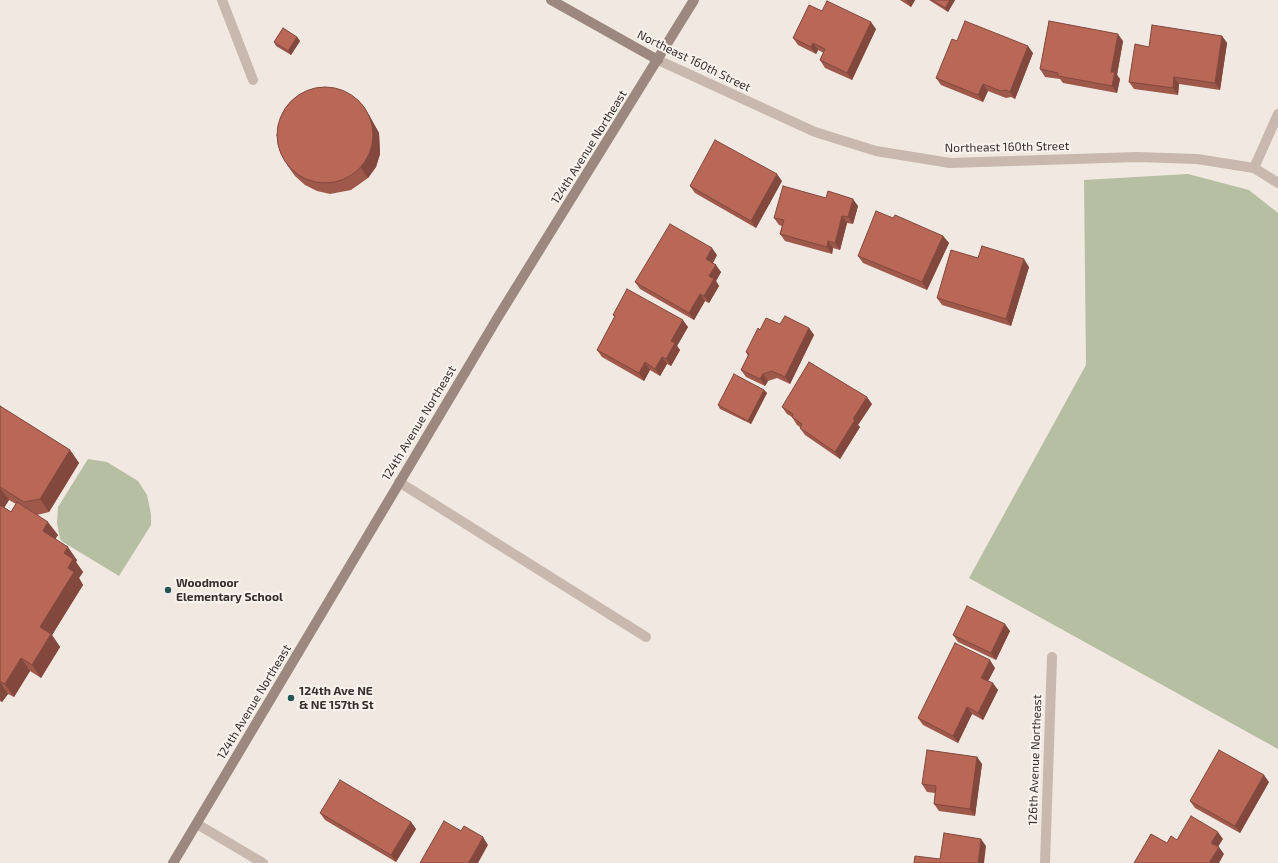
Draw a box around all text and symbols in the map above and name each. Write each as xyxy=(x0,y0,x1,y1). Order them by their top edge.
street label: Northeast 160th Street xyxy=(635,27,753,95)
street label: 124th Avenue Northeast xyxy=(548,87,630,207)
street label: Northeast 160th Street xyxy=(945,139,1069,155)
street label: 124th Avenue Northeast xyxy=(379,363,459,483)
place label: Woodmoor Elementary School xyxy=(176,576,283,604)
marker: Woodmoor Elementary School xyxy=(163,585,173,595)
street label: 124th Avenue Northeast xyxy=(214,642,294,762)
place label: 124th Ave NE & NE 157th St xyxy=(299,684,374,712)
marker: 124th Ave NE & NE 157th St xyxy=(286,693,296,703)
street label: 126th Avenue Northeast xyxy=(1026,694,1044,826)

